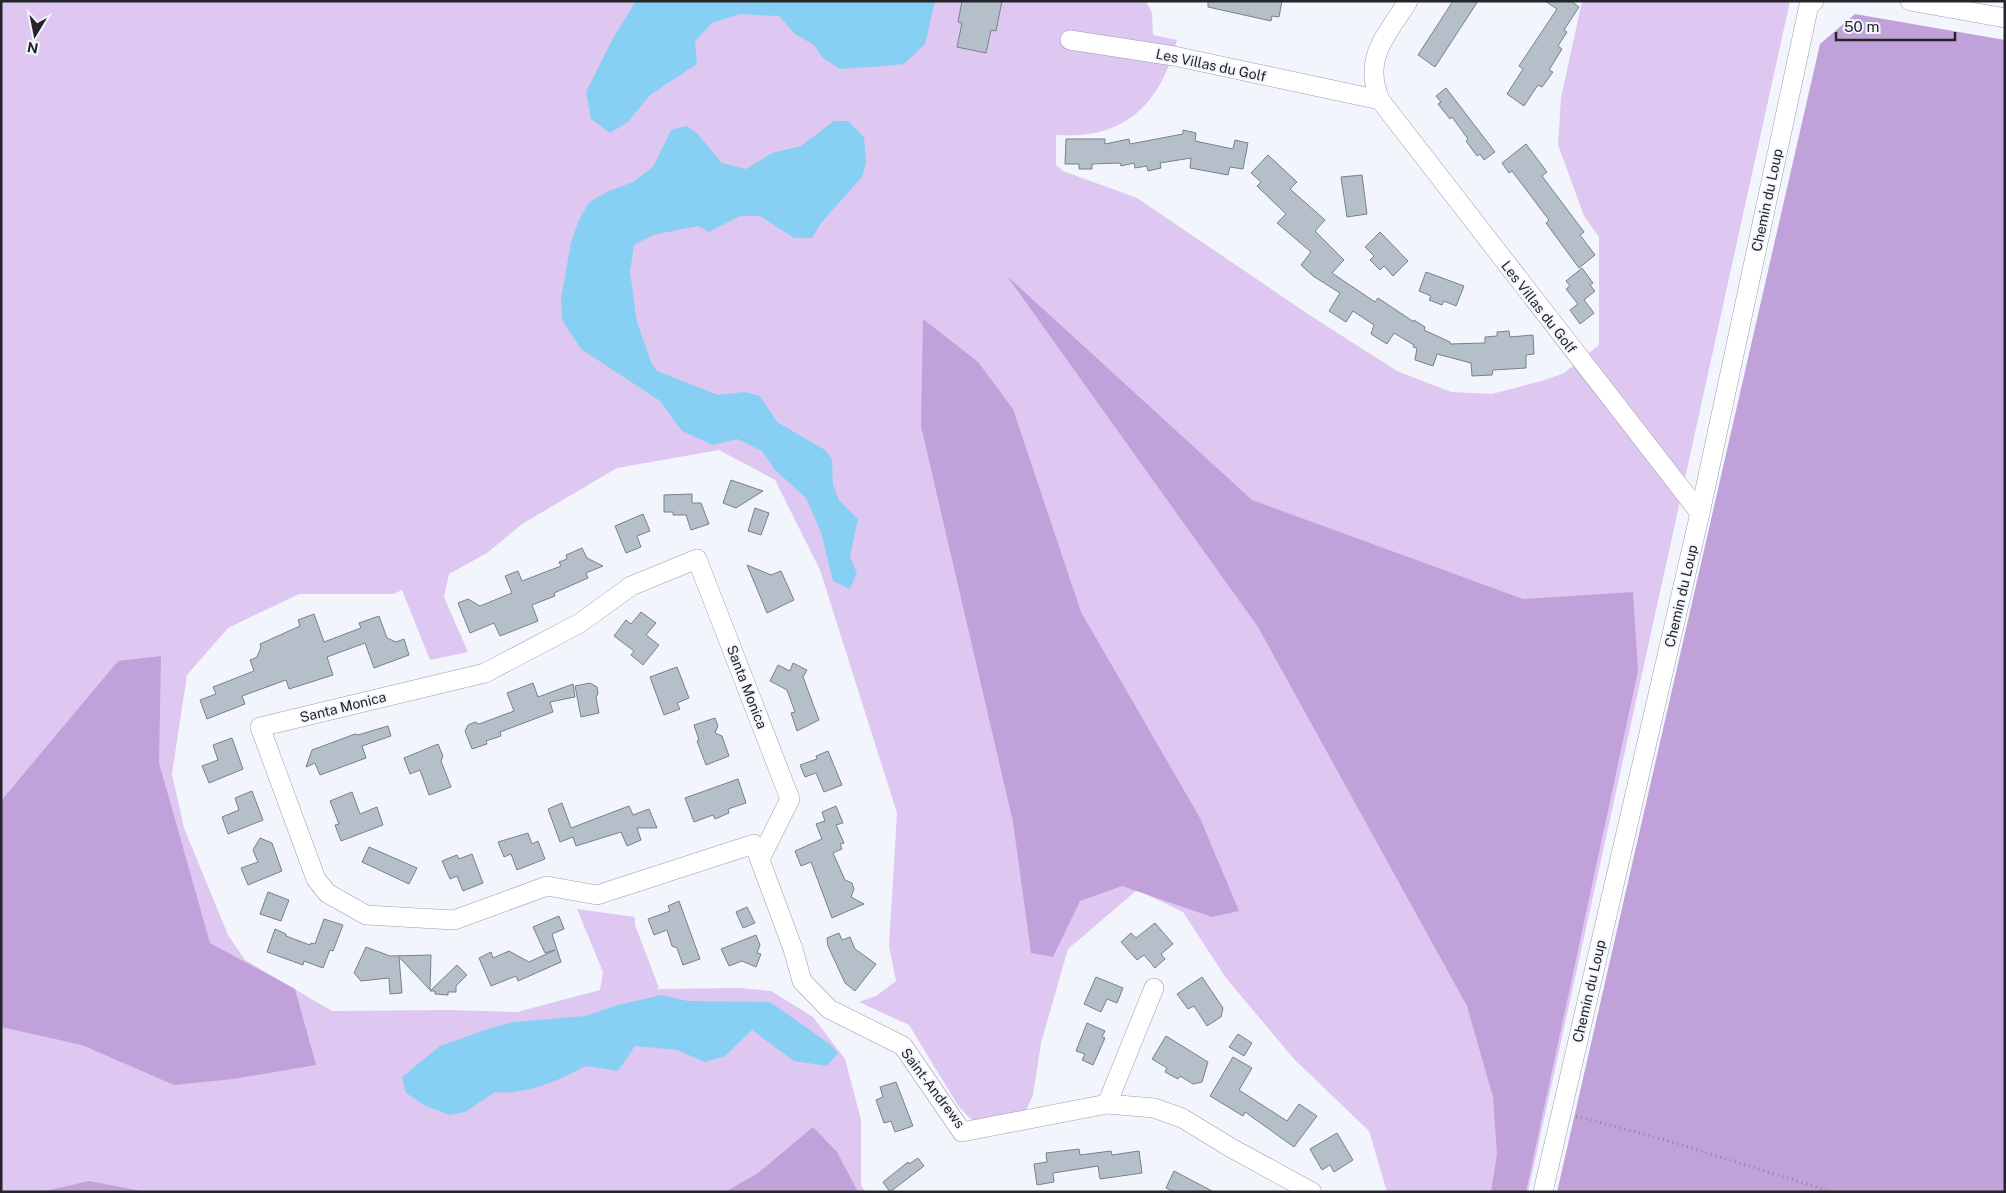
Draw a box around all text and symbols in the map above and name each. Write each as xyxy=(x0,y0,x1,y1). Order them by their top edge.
north arrow xyxy=(10,10,60,60)
scale bar xyxy=(1836,10,1955,42)
text: 50 m xyxy=(1844,18,1879,35)
text: N xyxy=(26,39,40,57)
street label: Les Villas du Golf xyxy=(1154,45,1268,85)
street label: Chemin du Loup xyxy=(1748,147,1786,253)
street label: Les Villas du Golf xyxy=(1498,258,1580,357)
street label: Chemin du Loup xyxy=(1661,543,1701,649)
street label: Santa Monica xyxy=(724,643,770,731)
street label: Santa Monica xyxy=(298,689,388,725)
street label: Chemin du Loup xyxy=(1569,938,1609,1044)
street label: Saint-Andrews xyxy=(898,1045,968,1131)

